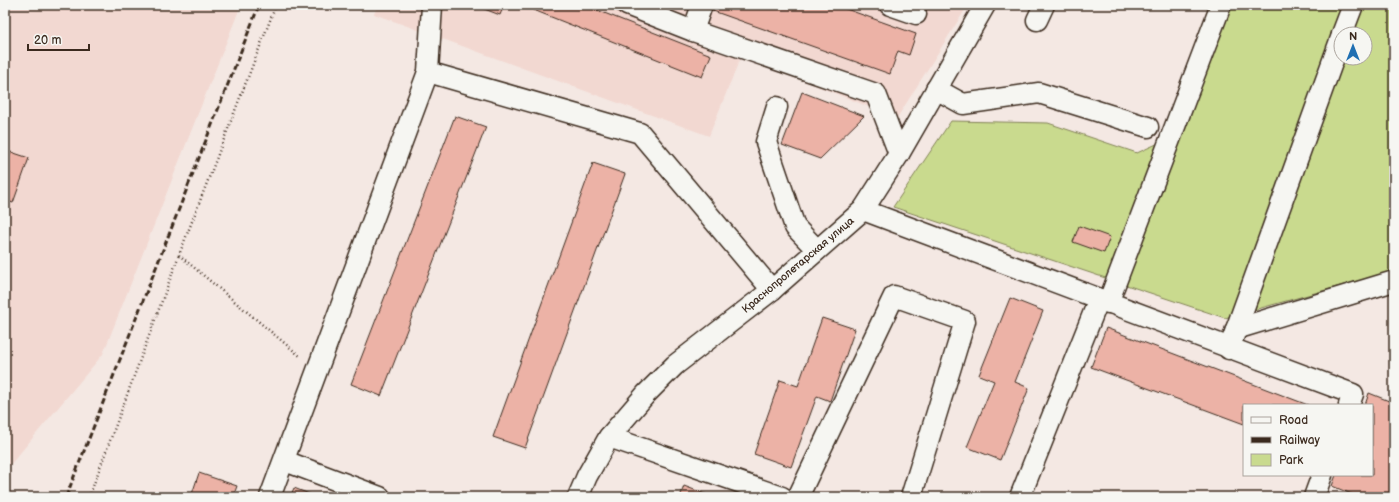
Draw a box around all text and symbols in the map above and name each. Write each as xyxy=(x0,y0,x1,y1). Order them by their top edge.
scale bar xyxy=(28,26,89,52)
north arrow xyxy=(1333,26,1373,66)
text: N xyxy=(1349,30,1357,43)
text: 20 m xyxy=(34,33,61,48)
street label: Краснопролетарская улица xyxy=(739,214,857,316)
legend xyxy=(1243,404,1373,476)
text: Road xyxy=(1279,413,1308,428)
text: Railway xyxy=(1279,433,1321,448)
text: Park xyxy=(1279,453,1303,468)

